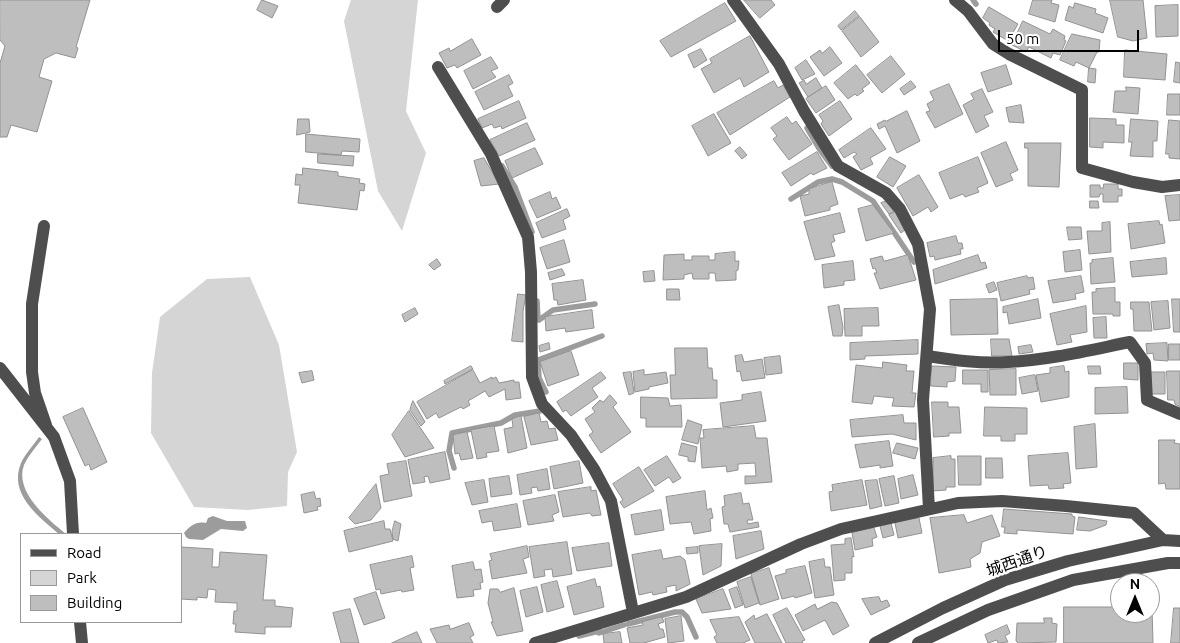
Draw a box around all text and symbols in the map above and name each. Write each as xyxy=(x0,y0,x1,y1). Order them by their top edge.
scale bar xyxy=(1000,20,1141,52)
text: 50 m xyxy=(1006,30,1039,47)
legend xyxy=(20,533,182,623)
street label: 城西通り xyxy=(984,542,1050,580)
text: Road xyxy=(67,544,102,561)
text: Park xyxy=(67,569,97,586)
north arrow xyxy=(1110,573,1160,623)
text: N xyxy=(1130,576,1140,592)
text: Building xyxy=(67,594,122,611)

